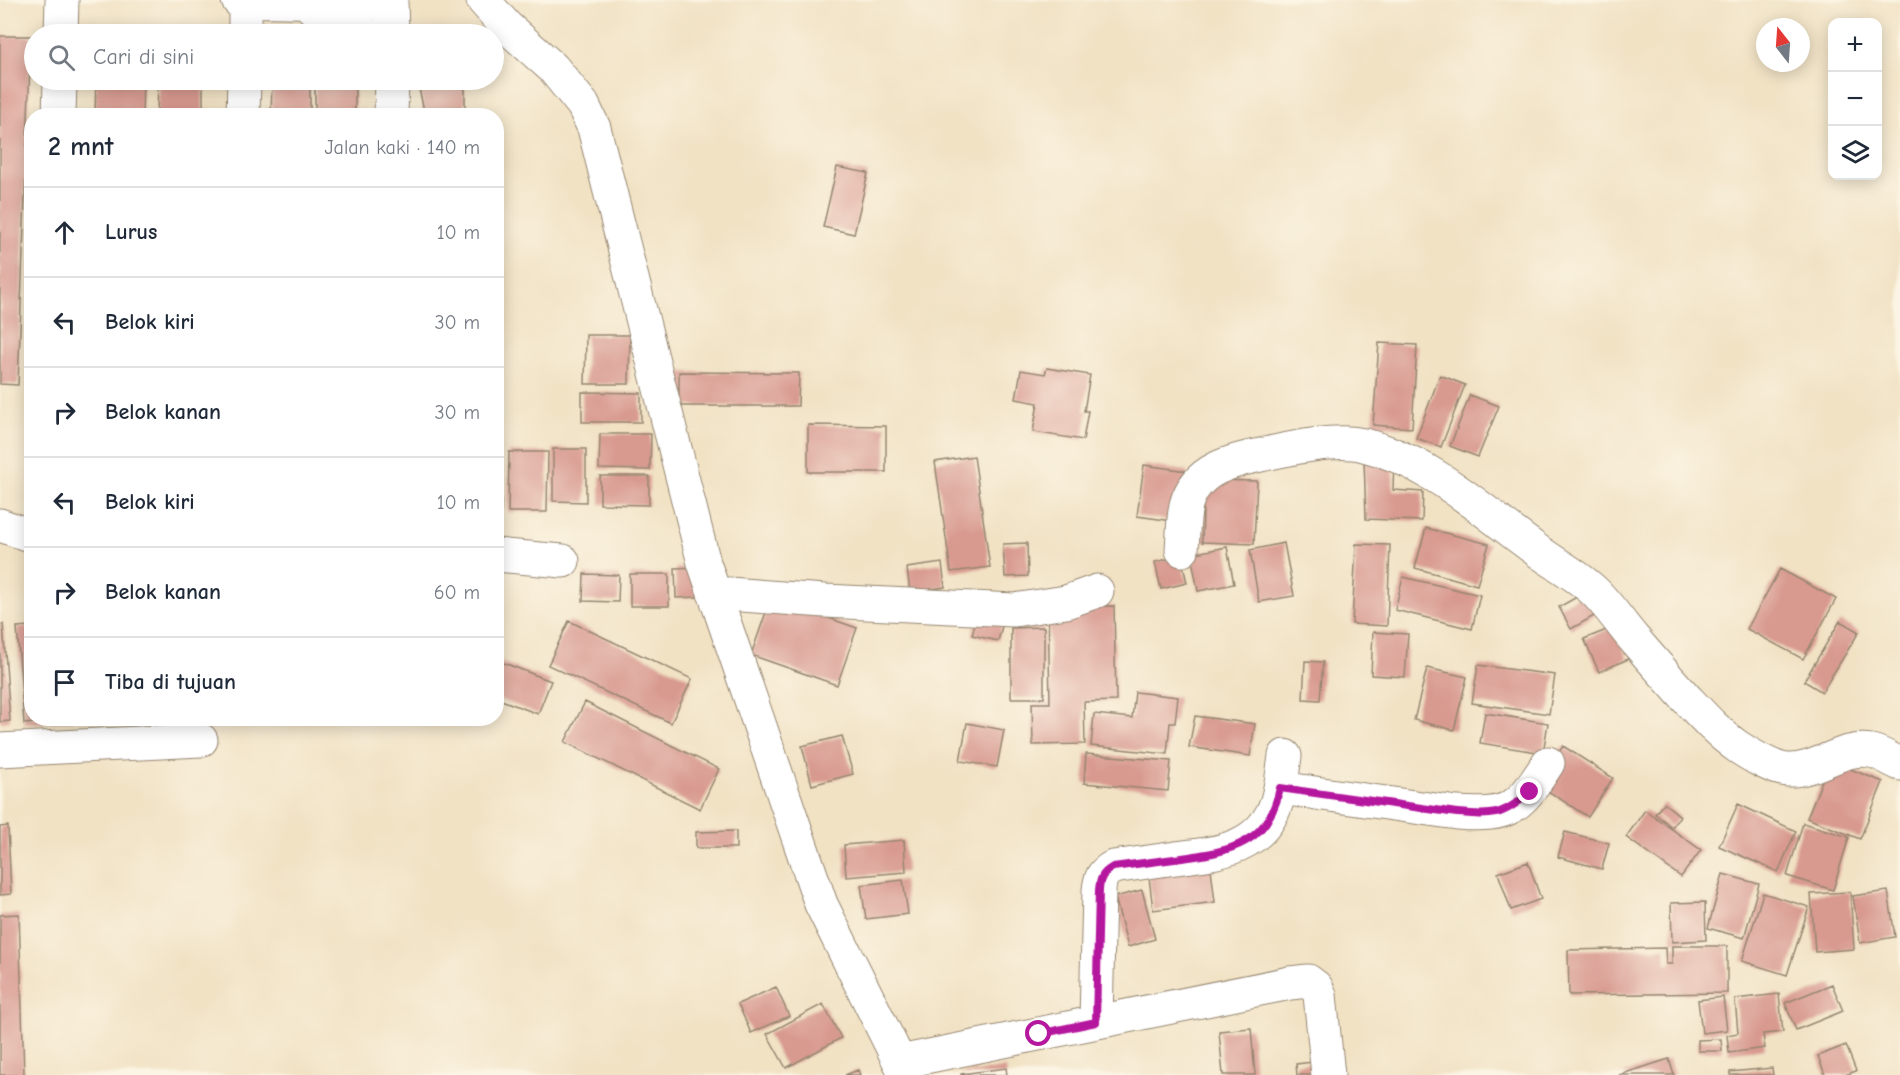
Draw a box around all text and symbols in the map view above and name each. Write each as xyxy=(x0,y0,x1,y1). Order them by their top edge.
north arrow xyxy=(1756,18,1810,72)
map controls xyxy=(1828,18,1882,180)
button: + xyxy=(1828,18,1882,72)
search box xyxy=(24,24,504,90)
icon: search xyxy=(45,41,78,74)
text: Cari di sini xyxy=(93,44,194,70)
button: − xyxy=(1828,72,1882,126)
button: layers xyxy=(1828,126,1882,180)
text: 2 mnt xyxy=(48,132,114,162)
text: Jalan kaki · 140 m xyxy=(324,136,480,159)
icon: ahead xyxy=(48,216,81,249)
text: Lurus xyxy=(105,219,157,245)
text: 10 m xyxy=(437,221,480,244)
icon: left xyxy=(48,306,81,339)
text: Belok kiri xyxy=(105,309,195,335)
text: 30 m xyxy=(434,311,480,334)
icon: right xyxy=(48,396,81,429)
text: Belok kanan xyxy=(105,399,221,425)
text: 30 m xyxy=(434,401,480,424)
icon: left xyxy=(48,486,81,519)
text: Belok kiri xyxy=(105,489,195,515)
text: 10 m xyxy=(437,491,480,514)
icon: right xyxy=(48,576,81,609)
text: Belok kanan xyxy=(105,579,221,605)
text: 60 m xyxy=(434,581,480,604)
icon: arrive xyxy=(48,666,81,699)
text: Tiba di tujuan xyxy=(105,669,236,695)
route end xyxy=(1516,778,1542,804)
route start xyxy=(1025,1020,1051,1046)

